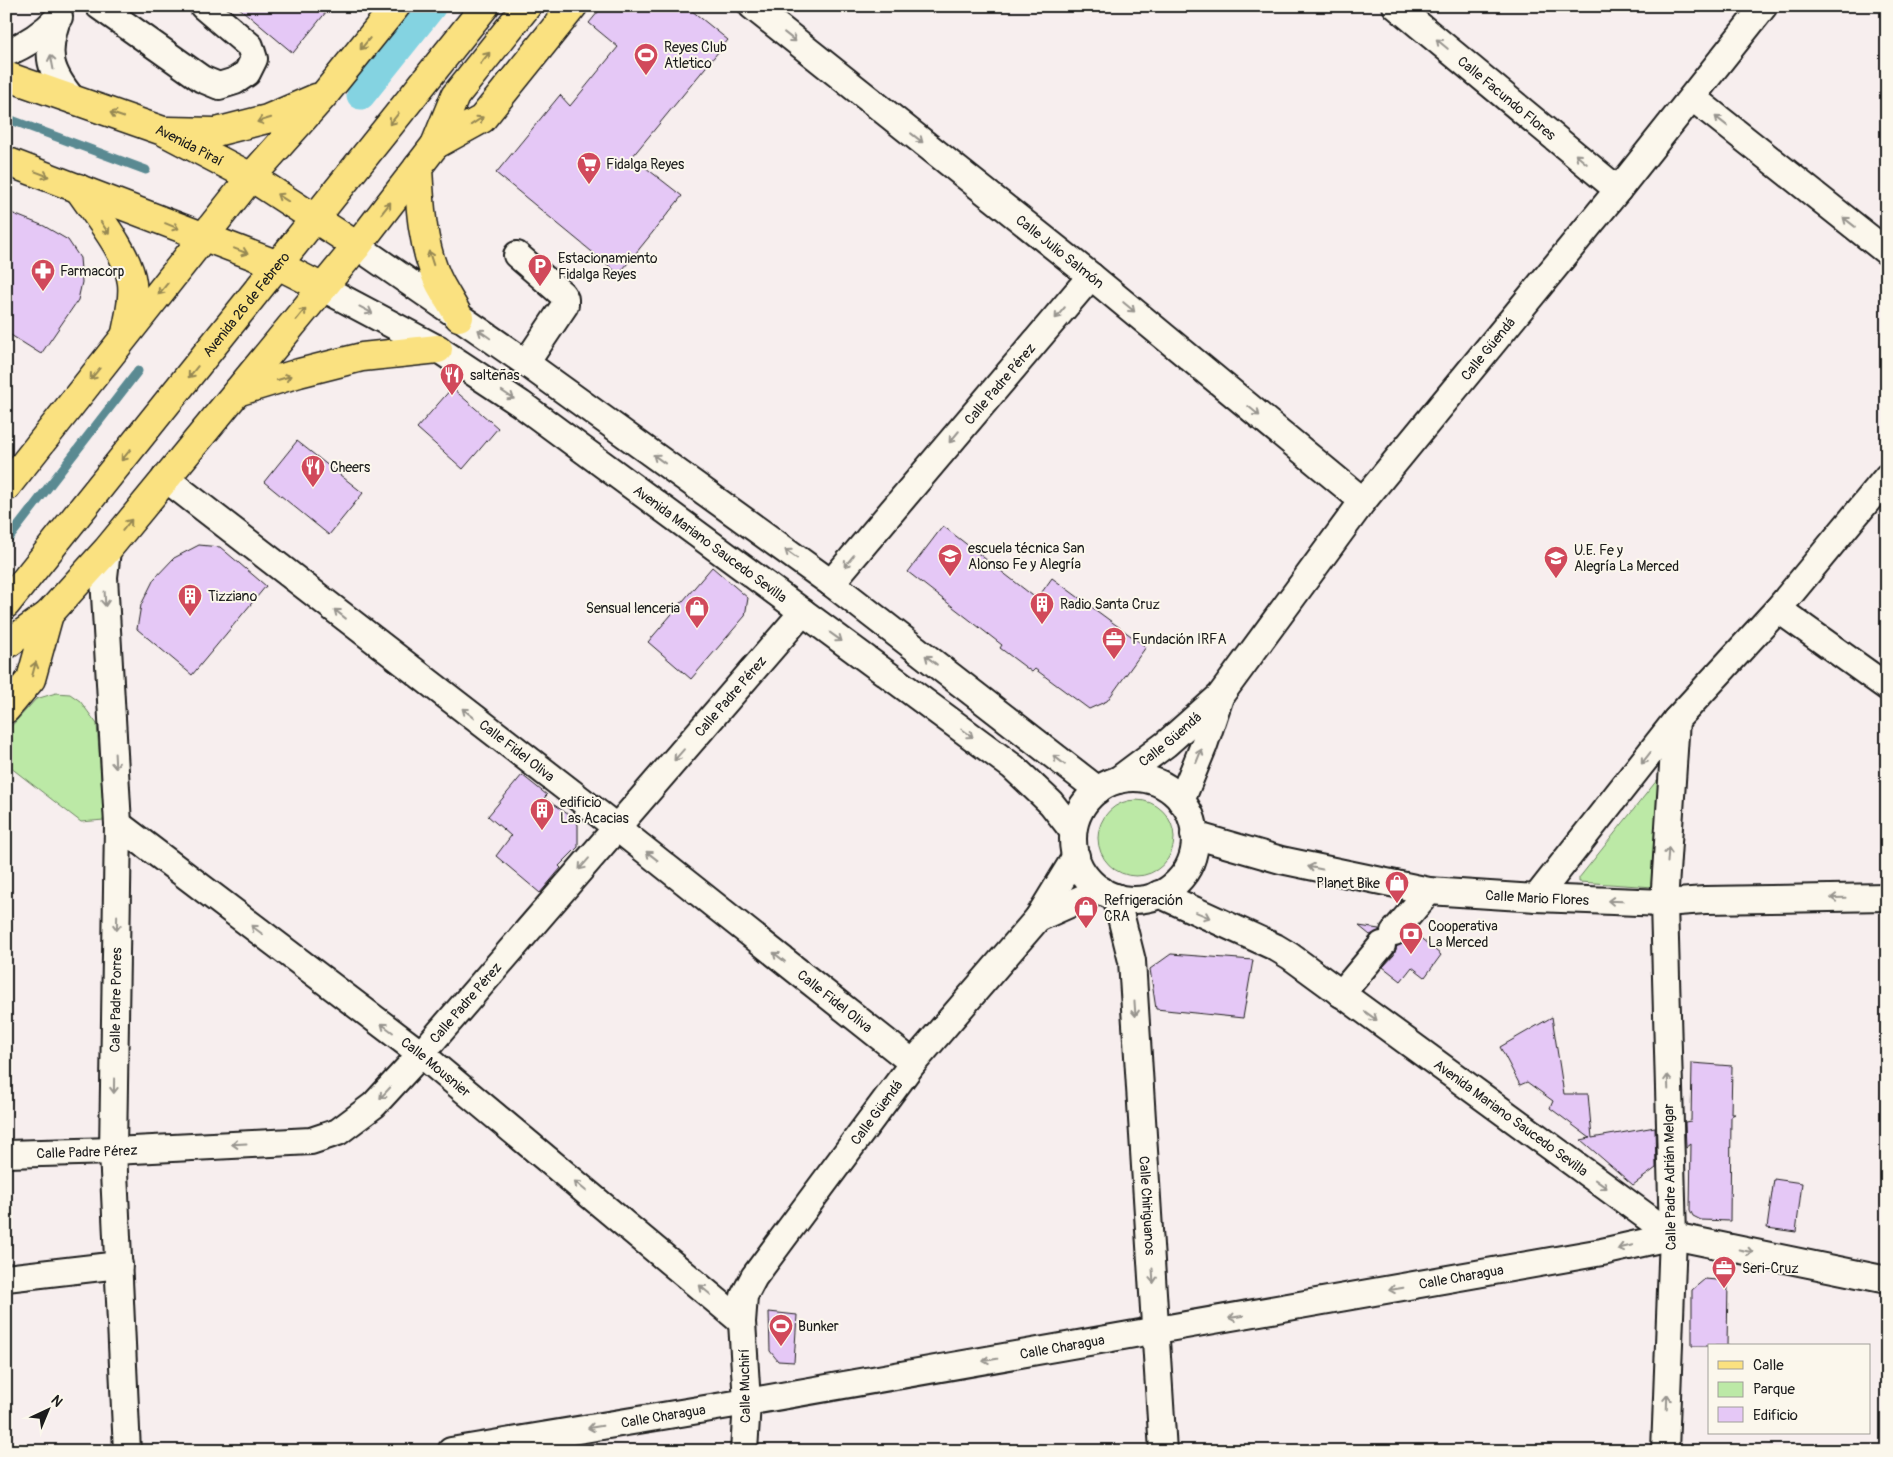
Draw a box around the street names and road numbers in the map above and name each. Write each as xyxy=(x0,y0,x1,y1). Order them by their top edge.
street label: Calle Facundo Flores xyxy=(1454,52,1560,144)
street label: Avenida Piraí xyxy=(153,121,226,169)
street label: Calle Julio Salmón xyxy=(1013,211,1108,292)
street label: Avenida 26 de Febrero xyxy=(199,248,294,360)
street label: Calle Güendá xyxy=(1457,314,1519,384)
street label: Calle Padre Pérez xyxy=(961,340,1039,428)
street label: Avenida Mariano Saucedo Sevilla xyxy=(630,481,791,606)
street label: Calle Padre Pérez xyxy=(691,652,770,740)
street label: Calle Güendá xyxy=(1135,708,1205,770)
street label: Calle Fidel Oliva xyxy=(476,716,558,785)
street label: Calle Mario Flores xyxy=(1485,886,1590,909)
street label: Calle Padre Porres xyxy=(107,947,125,1053)
street label: Calle Padre Pérez xyxy=(426,959,505,1046)
street label: Calle Fidel Oliva xyxy=(794,966,876,1036)
street label: Calle Mousnier xyxy=(398,1033,474,1100)
street label: Avenida Mariano Saucedo Sevilla xyxy=(1431,1056,1592,1180)
street label: Calle Güendá xyxy=(847,1077,906,1148)
street label: Calle Padre Adrián Melgar xyxy=(1660,1103,1680,1251)
street label: Calle Padre Pérez xyxy=(36,1141,138,1162)
street label: Calle Chiriguanos xyxy=(1136,1155,1159,1256)
street label: Calle Charagua xyxy=(1417,1261,1505,1292)
street label: Calle Charagua xyxy=(1019,1331,1106,1362)
street label: Calle Muchirí xyxy=(736,1349,754,1423)
street label: Calle Charagua xyxy=(619,1401,707,1431)

